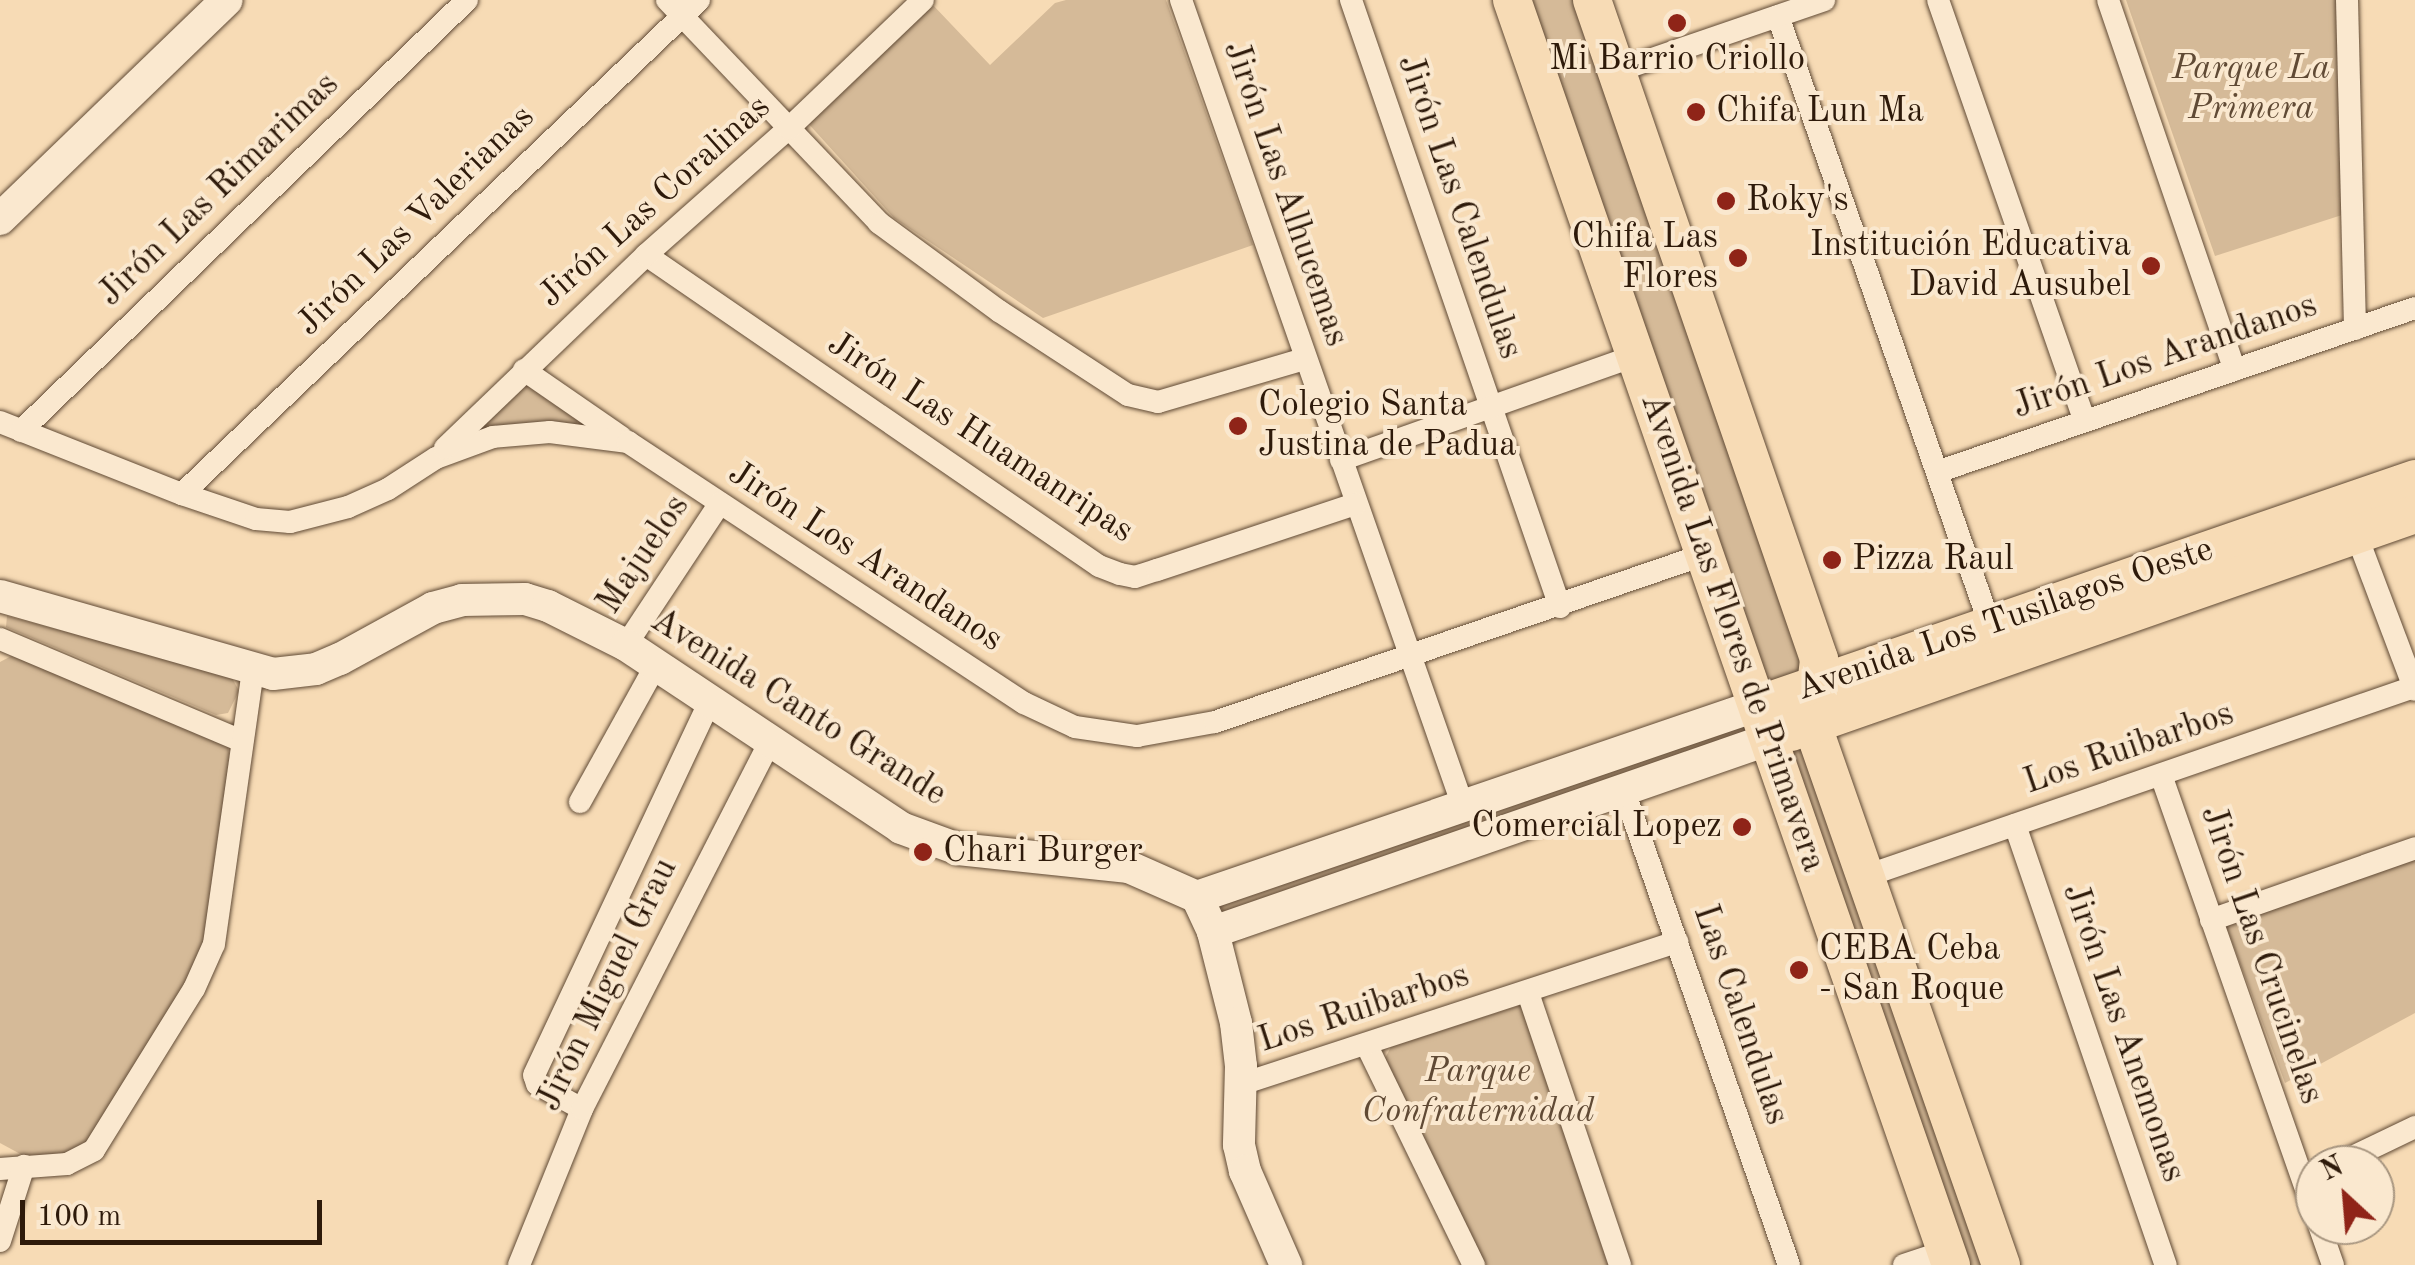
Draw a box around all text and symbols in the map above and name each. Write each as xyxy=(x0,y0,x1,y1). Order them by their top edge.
marker: Mi Barrio Criollo xyxy=(1666,12,1688,34)
street label: Jirón Las Alhucemas xyxy=(1213,36,1357,352)
place label: Mi Barrio Criollo xyxy=(1549,39,1805,81)
park label: Parque La Primera xyxy=(2172,48,2330,130)
street label: Jirón Las Calendulas xyxy=(1387,50,1531,364)
street label: Jirón Las Rimarimas xyxy=(90,64,348,316)
street label: Jirón Las Coralinas xyxy=(531,87,779,317)
place label: Chifa Lun Ma xyxy=(1716,91,1924,133)
street label: Jirón Las Valerianas xyxy=(288,97,544,345)
marker: Chifa Lun Ma xyxy=(1685,101,1707,123)
place label: Roky's xyxy=(1746,180,1849,222)
marker: Roky's xyxy=(1715,190,1737,212)
place label: Chifa Las Flores xyxy=(1571,217,1718,299)
place label: Institución Educativa David Ausubel xyxy=(1810,225,2131,307)
marker: Chifa Las Flores xyxy=(1727,247,1749,269)
marker: Institución Educativa David Ausubel xyxy=(2140,255,2162,277)
street label: Jirón Los Arandanos xyxy=(2007,285,2323,429)
street label: Jirón Las Huamanripas xyxy=(819,323,1141,553)
place label: Colegio Santa Justina de Padua xyxy=(1258,385,1516,467)
street label: Avenida Las Flores de Primavera xyxy=(1630,388,1834,878)
marker: Colegio Santa Justina de Padua xyxy=(1227,415,1249,437)
street label: Jirón Los Arandanos xyxy=(720,453,1010,661)
street label: Majuelos xyxy=(589,487,699,623)
street label: Avenida Los Tusilagos Oeste xyxy=(1791,529,2219,711)
place label: Pizza Raul xyxy=(1852,539,2014,581)
marker: Pizza Raul xyxy=(1821,549,1843,571)
street label: Avenida Canto Grande xyxy=(643,600,953,816)
street label: Los Ruibarbos xyxy=(2019,693,2239,805)
street label: Jirón Las Crucinelas xyxy=(2190,800,2332,1110)
place label: Comercial Lopez xyxy=(1471,806,1722,848)
marker: Comercial Lopez xyxy=(1731,816,1753,838)
place label: Chari Burger xyxy=(943,831,1143,873)
marker: Chari Burger xyxy=(912,841,934,863)
street label: Jirón Miguel Grau xyxy=(529,852,687,1118)
street label: Jirón Las Anemonas xyxy=(2052,878,2194,1188)
street label: Las Calendulas xyxy=(1683,900,1797,1130)
place label: CEBA Ceba - San Roque xyxy=(1819,929,2004,1011)
street label: Los Ruibarbos xyxy=(1253,955,1475,1063)
marker: CEBA Ceba - San Roque xyxy=(1788,959,1810,981)
park label: Parque Confraternidad xyxy=(1362,1051,1594,1133)
north arrow xyxy=(2295,1145,2395,1245)
text: N xyxy=(2317,1153,2348,1187)
scale bar xyxy=(25,1180,328,1242)
text: 100 m xyxy=(37,1202,121,1232)

